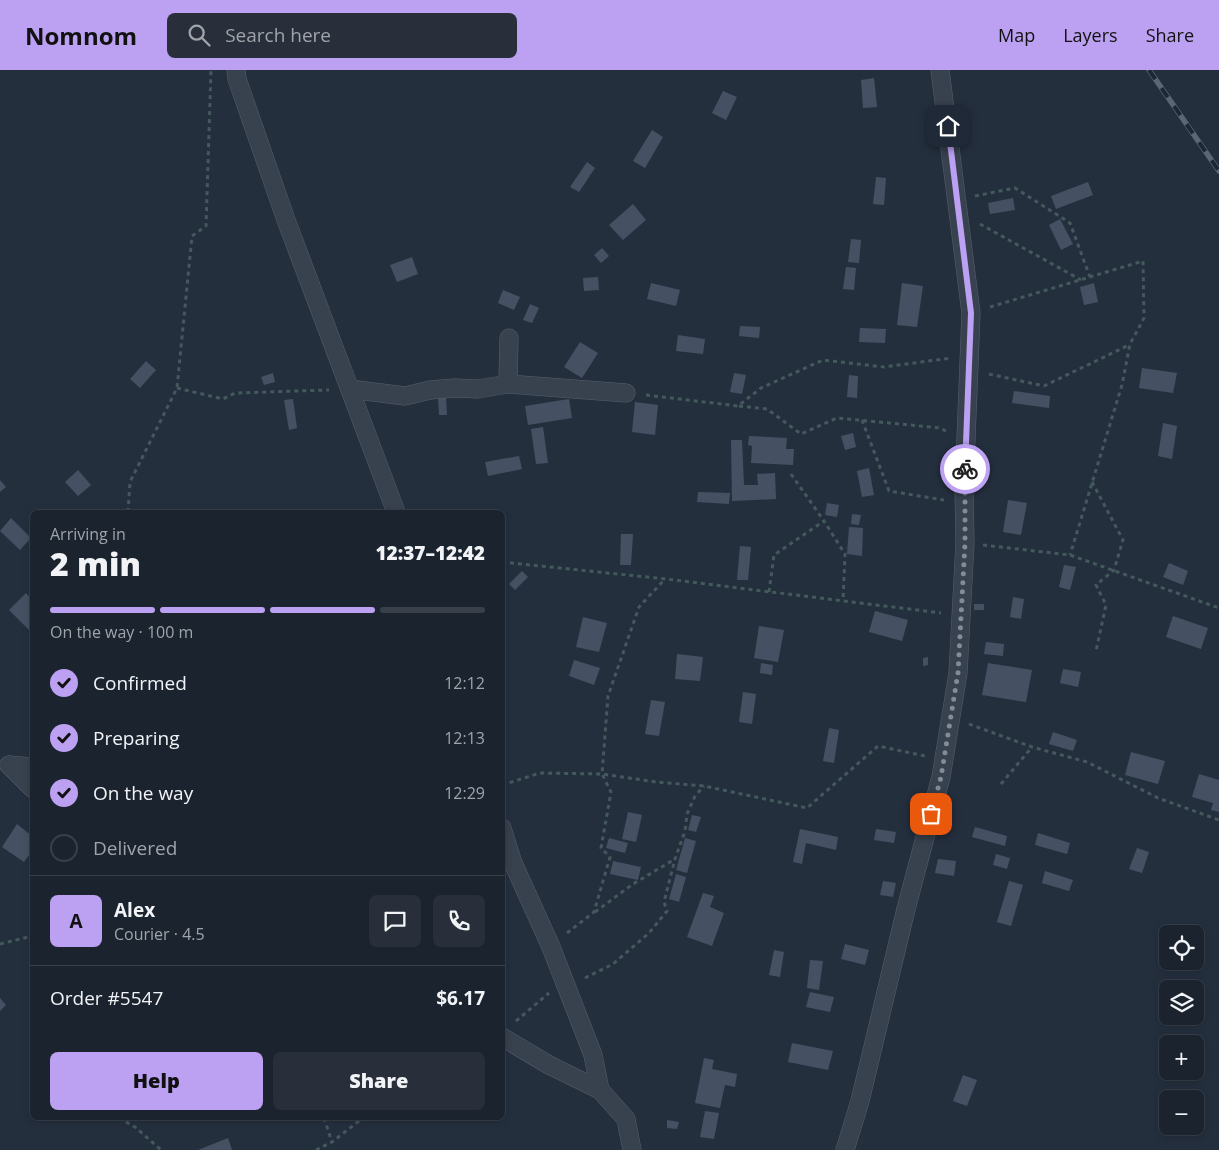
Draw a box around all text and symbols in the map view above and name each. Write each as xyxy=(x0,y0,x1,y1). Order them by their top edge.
search box xyxy=(167,13,517,58)
text: Nomnom xyxy=(25,19,137,52)
icon: search xyxy=(185,21,213,49)
text: Search here xyxy=(225,22,331,48)
text: Map xyxy=(998,23,1035,47)
text: Layers xyxy=(1063,23,1118,47)
text: Share xyxy=(1146,23,1194,47)
pin xyxy=(927,105,969,147)
icon: home xyxy=(934,112,962,140)
courier xyxy=(940,444,990,494)
icon: bike xyxy=(951,455,979,483)
text: Arriving in xyxy=(50,523,126,545)
text: 12:37–12:42 xyxy=(375,540,485,566)
text: 2 min xyxy=(50,542,141,585)
text: On the way · 100 m xyxy=(50,621,193,643)
icon: check xyxy=(50,669,78,697)
text: Confirmed xyxy=(93,670,187,696)
text: 12:12 xyxy=(444,672,485,694)
icon: check xyxy=(50,724,78,752)
text: Preparing xyxy=(93,725,180,751)
text: 12:13 xyxy=(444,727,485,749)
icon: check xyxy=(50,779,78,807)
text: On the way xyxy=(93,780,193,806)
text: 12:29 xyxy=(444,782,485,804)
pin xyxy=(910,793,952,835)
icon: bag xyxy=(917,800,945,828)
text: Delivered xyxy=(93,835,177,861)
button: chat xyxy=(369,895,421,947)
button: phone xyxy=(433,895,485,947)
text: Alex xyxy=(114,897,155,923)
text: A xyxy=(69,908,83,934)
text: Courier · 4.5 xyxy=(114,923,205,945)
map controls xyxy=(1159,925,1204,1135)
button: locate xyxy=(1159,925,1204,970)
button: layers xyxy=(1159,980,1204,1025)
text: Order #5547 xyxy=(50,985,163,1011)
text: $6.17 xyxy=(436,985,485,1011)
button: + xyxy=(1159,1035,1204,1080)
button: Help xyxy=(50,1052,263,1110)
button: Share xyxy=(273,1052,485,1110)
button: − xyxy=(1159,1090,1204,1135)

